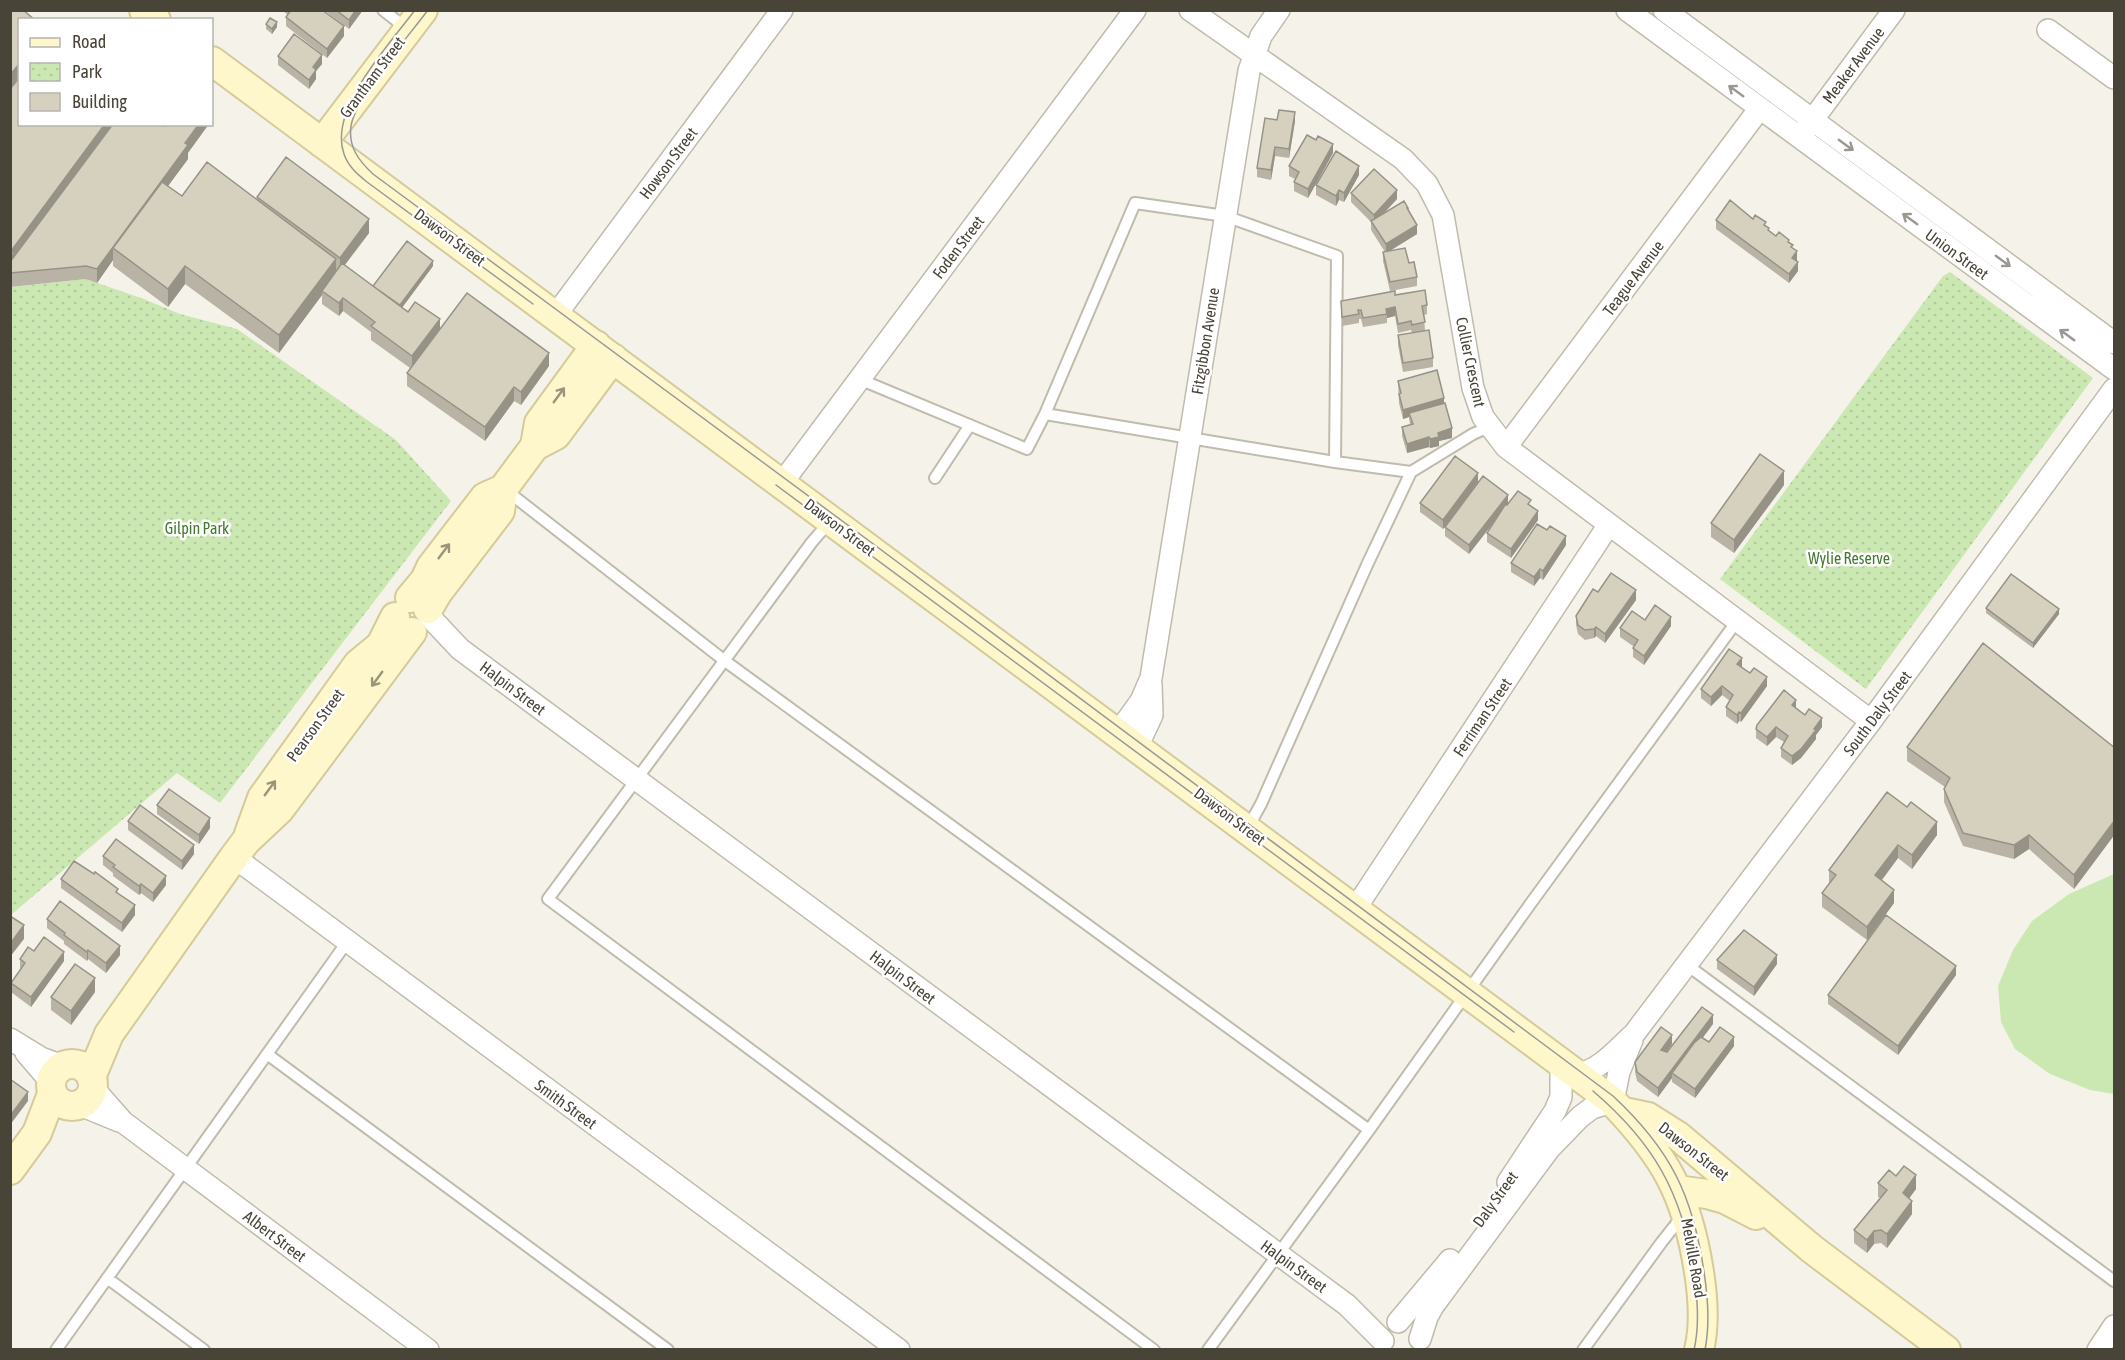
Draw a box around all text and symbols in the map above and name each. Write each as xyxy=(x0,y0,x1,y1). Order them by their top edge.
legend xyxy=(18,18,213,126)
street label: Meaker Avenue xyxy=(1819,23,1887,107)
text: Road xyxy=(72,31,106,52)
street label: Grantham Street xyxy=(336,33,409,121)
text: Park xyxy=(72,61,102,82)
one-way arrow xyxy=(1729,85,1745,97)
text: Building xyxy=(72,91,127,112)
street label: Howson Street xyxy=(635,124,701,202)
one-way arrow xyxy=(1837,139,1853,151)
street label: Dawson Street xyxy=(411,204,489,270)
street label: Foden Street xyxy=(929,212,988,282)
one-way arrow xyxy=(1903,213,1919,226)
street label: Union Street xyxy=(1922,225,1992,283)
street label: Teague Avenue xyxy=(1599,237,1668,320)
one-way arrow xyxy=(1994,254,2010,267)
street label: Fitzgibbon Avenue xyxy=(1188,286,1223,396)
street label: Collier Crescent xyxy=(1453,315,1489,409)
one-way arrow xyxy=(2060,329,2076,341)
one-way arrow xyxy=(553,387,565,403)
street label: Dawson Street xyxy=(801,494,879,560)
park label: Gilpin Park xyxy=(165,519,229,538)
one-way arrow xyxy=(438,543,450,559)
park label: Wylie Reserve xyxy=(1808,549,1890,568)
street label: Halpin Street xyxy=(476,658,550,719)
street label: South Daly Street xyxy=(1839,667,1916,759)
one-way arrow xyxy=(371,671,383,687)
street label: Ferriman Street xyxy=(1449,674,1515,760)
street label: Pearson Street xyxy=(283,685,348,765)
one-way arrow xyxy=(263,781,276,797)
street label: Dawson Street xyxy=(1191,783,1269,849)
street label: Halpin Street xyxy=(866,947,940,1008)
street label: Smith Street xyxy=(532,1076,601,1133)
street label: Dawson Street xyxy=(1655,1118,1733,1184)
street label: Daly Street xyxy=(1469,1167,1522,1231)
street label: Albert Street xyxy=(240,1207,310,1266)
street label: Melville Road xyxy=(1678,1217,1710,1299)
street label: Halpin Street xyxy=(1257,1236,1331,1297)

